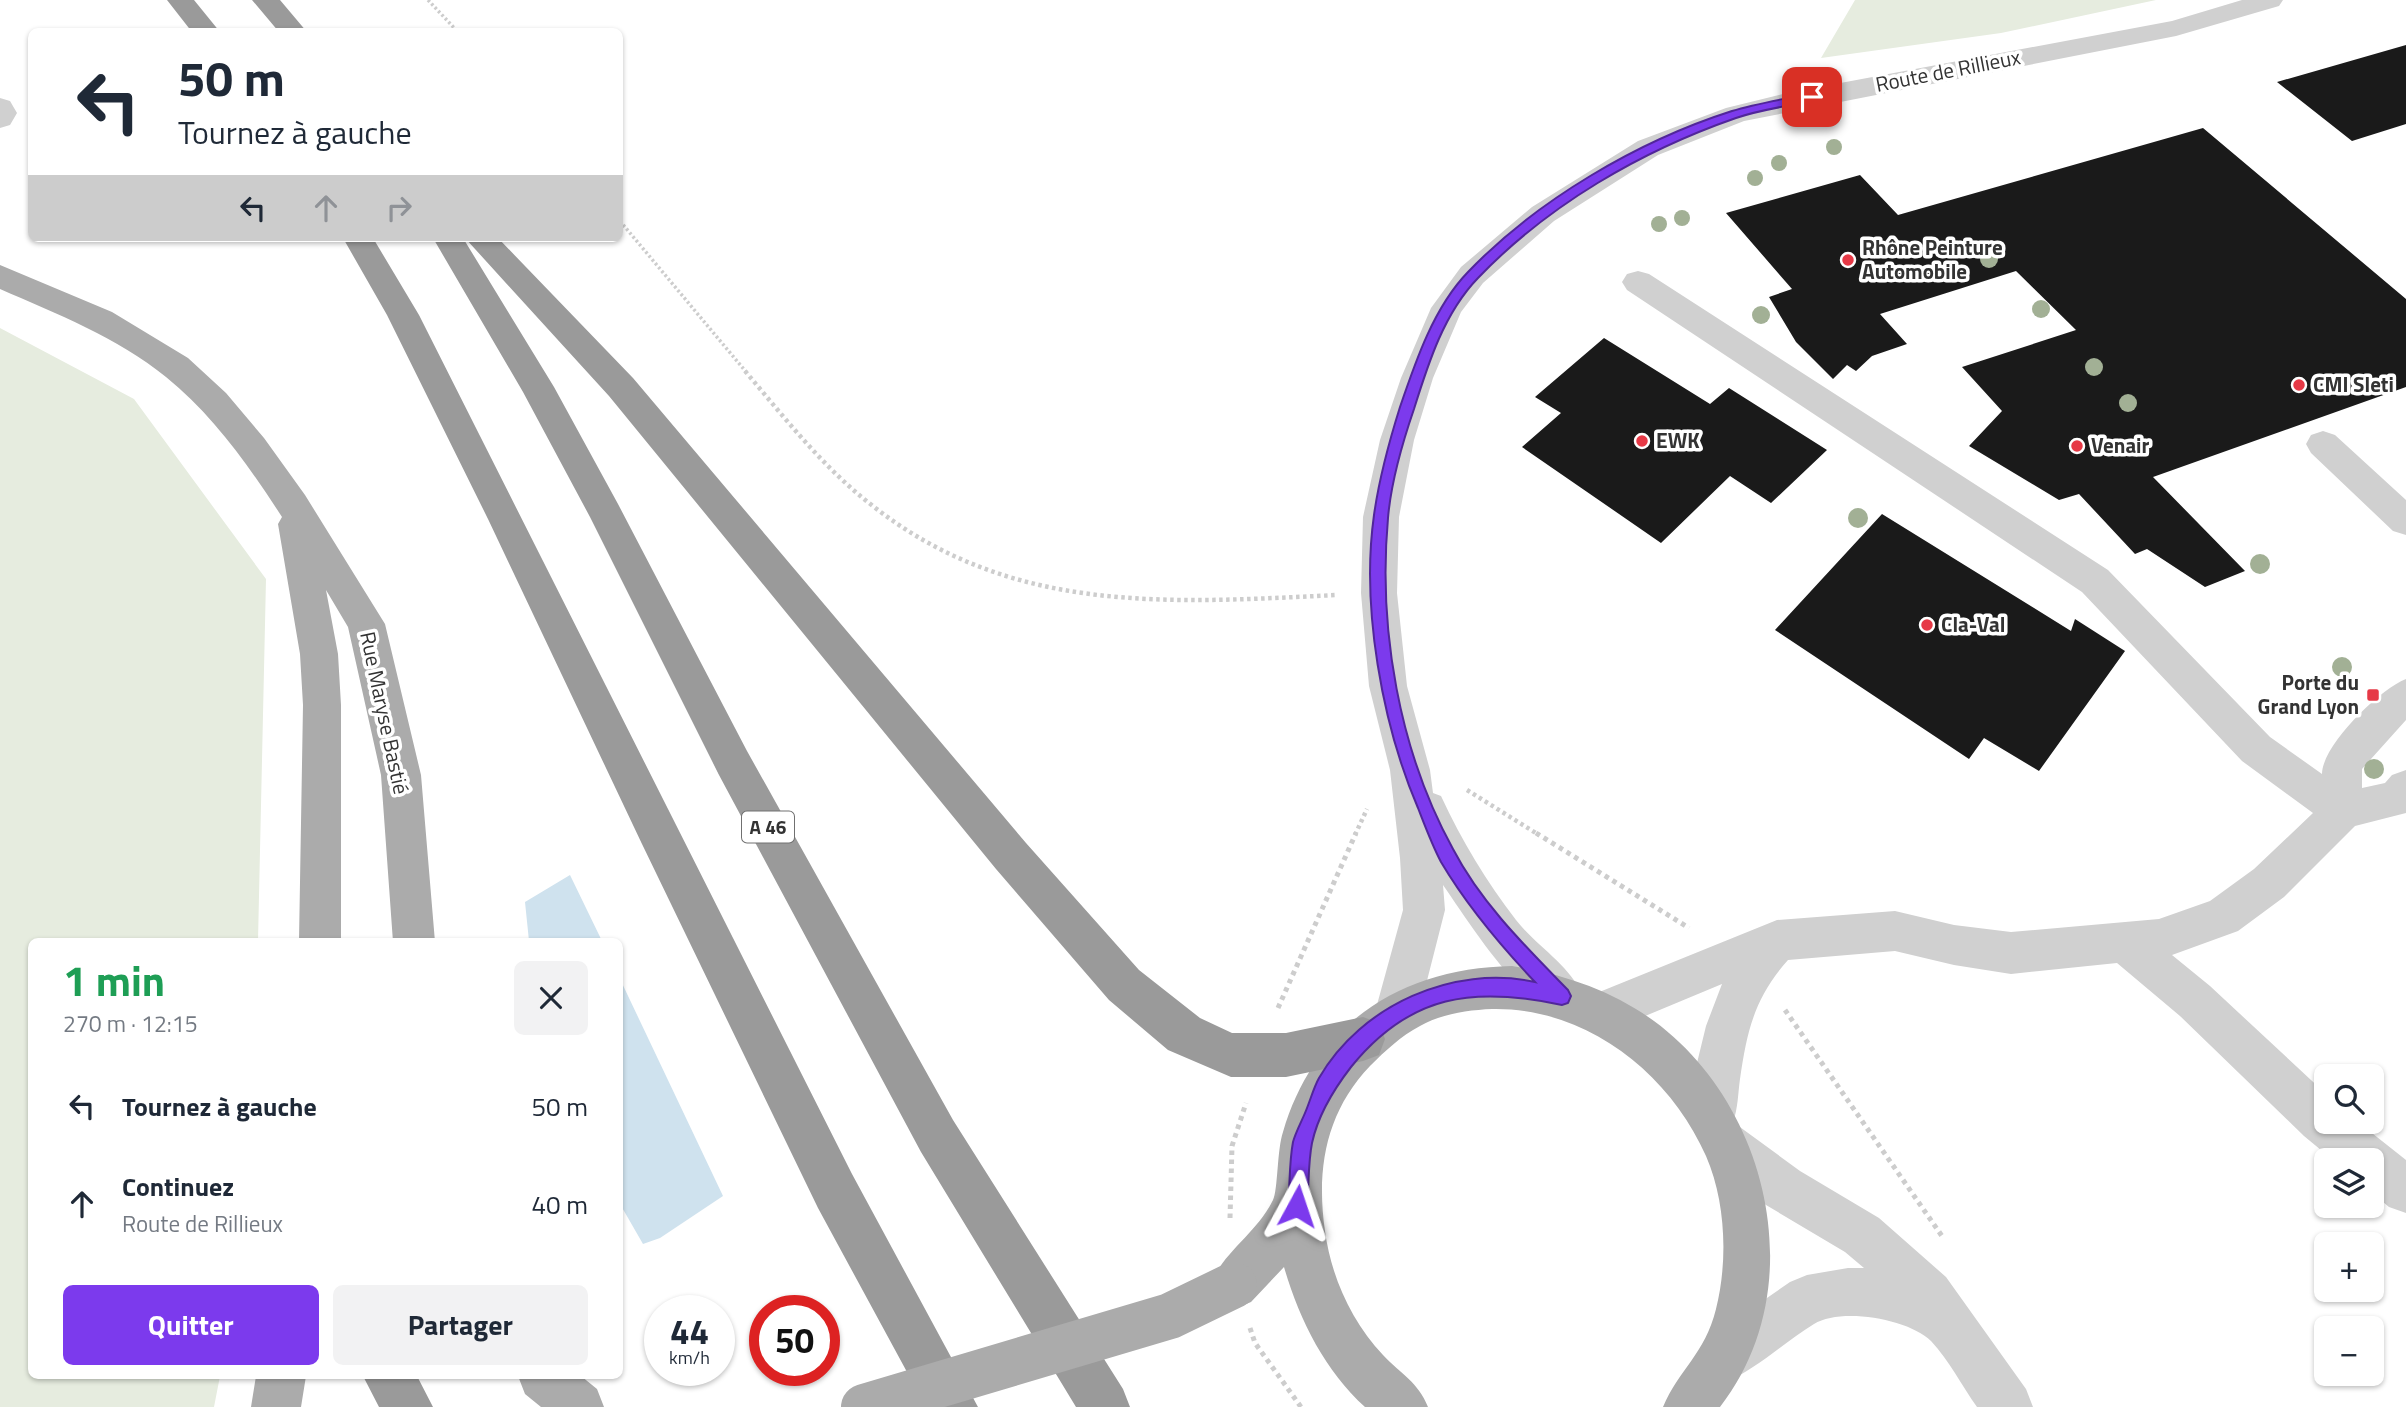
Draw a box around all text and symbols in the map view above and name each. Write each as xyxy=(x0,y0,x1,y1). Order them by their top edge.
text: 50 m xyxy=(178,40,285,115)
street label: Route de Rillieux xyxy=(1873,40,2024,100)
icon: left xyxy=(63,56,154,147)
pin xyxy=(1782,67,1842,127)
icon: arrive xyxy=(1793,78,1831,116)
text: Tournez à gauche xyxy=(178,108,412,156)
icon: left xyxy=(234,189,272,227)
icon: ahead xyxy=(307,189,345,227)
icon: right xyxy=(380,189,418,227)
place label: Rhône Peinture Automobile xyxy=(1862,231,2003,287)
marker: Rhône Peinture Automobile xyxy=(1840,252,1856,268)
place label: CMI Sleti xyxy=(2313,368,2394,400)
marker: CMI Sleti xyxy=(2291,377,2307,393)
place label: EWK xyxy=(1656,424,1700,456)
place label: Venair xyxy=(2091,429,2150,461)
marker: EWK xyxy=(1634,433,1650,449)
marker: Venair xyxy=(2069,438,2085,454)
place label: Cla-Val xyxy=(1941,608,2005,640)
marker: Cla-Val xyxy=(1919,617,1935,633)
street label: Rue Maryse Bastié xyxy=(352,629,418,797)
place label: Porte du Grand Lyon xyxy=(2258,666,2359,722)
marker: Porte du Grand Lyon xyxy=(2365,687,2381,703)
road number: A 46 xyxy=(742,812,794,842)
text: 1 min xyxy=(63,948,165,1012)
button: close xyxy=(514,961,588,1035)
text: 270 m · 12:15 xyxy=(63,1006,198,1041)
map controls xyxy=(2314,1064,2384,1386)
button: search xyxy=(2314,1064,2384,1134)
icon: left xyxy=(63,1087,101,1125)
text: Tournez à gauche xyxy=(122,1087,317,1126)
text: 50 m xyxy=(531,1087,588,1126)
button: layers xyxy=(2314,1148,2384,1218)
text: Continuez xyxy=(122,1167,234,1206)
position arrow xyxy=(1260,1169,1334,1243)
icon: ahead xyxy=(63,1185,101,1223)
text: 40 m xyxy=(531,1185,588,1224)
text: Route de Rillieux xyxy=(122,1206,283,1241)
button: + xyxy=(2314,1232,2384,1302)
button: Quitter xyxy=(63,1285,319,1365)
button: Partager xyxy=(333,1285,588,1365)
speed limit sign: 50 xyxy=(749,1295,840,1386)
text: 44 xyxy=(670,1304,709,1358)
button: − xyxy=(2314,1316,2384,1386)
text: km/h xyxy=(669,1344,710,1371)

